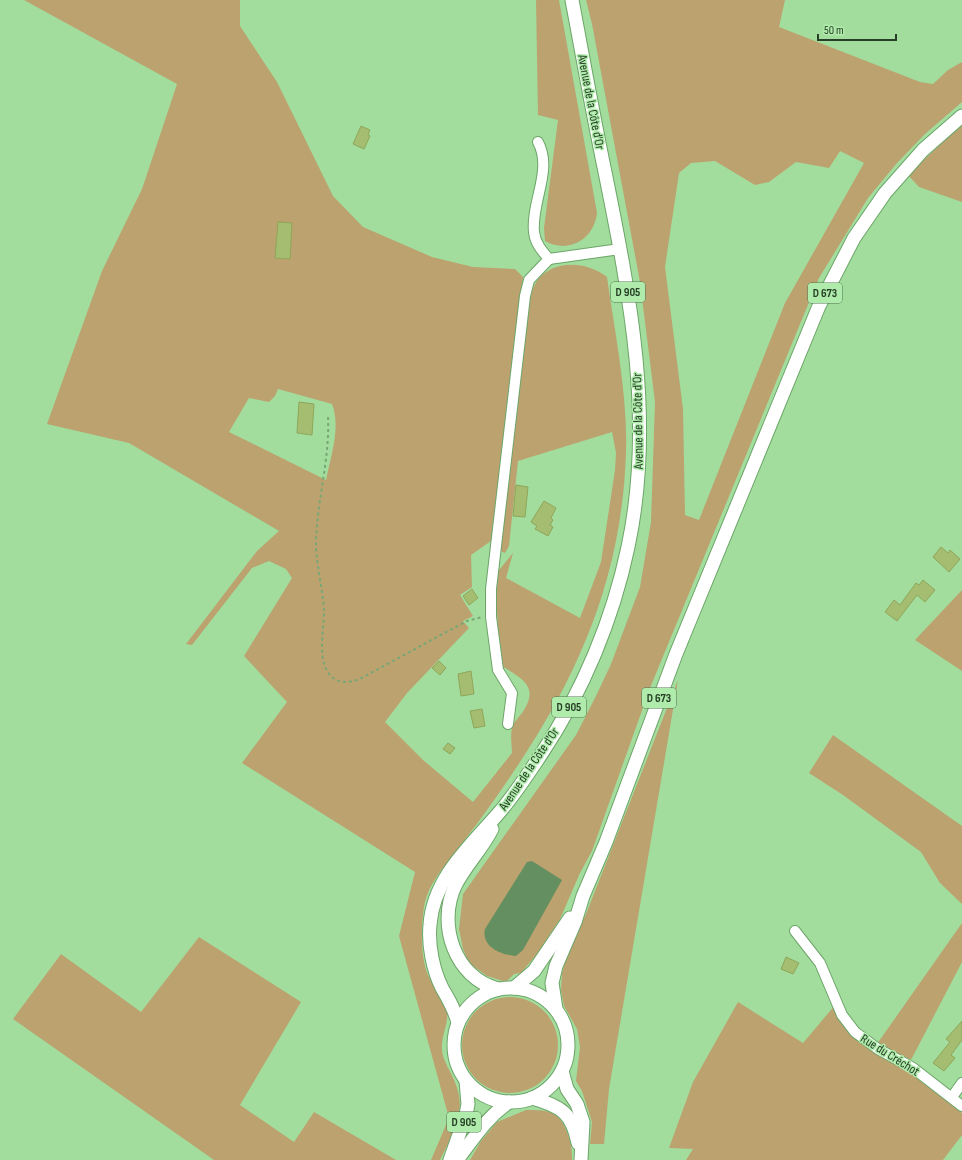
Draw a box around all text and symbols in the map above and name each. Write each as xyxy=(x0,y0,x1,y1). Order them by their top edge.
scale bar xyxy=(818,16,896,42)
text: 50 m xyxy=(824,23,844,38)
street label: Avenue de la Côte d'Or xyxy=(574,52,608,151)
road number: D 905 xyxy=(611,282,645,302)
road number: D 673 xyxy=(808,283,842,303)
street label: Avenue de la Côte d'Or xyxy=(629,372,647,470)
road number: D 673 xyxy=(642,688,676,708)
road number: D 905 xyxy=(552,697,586,717)
street label: Avenue de la Côte d'Or xyxy=(495,724,563,814)
street label: Rue du Créchot xyxy=(857,1031,923,1079)
road number: D 905 xyxy=(447,1112,481,1132)

